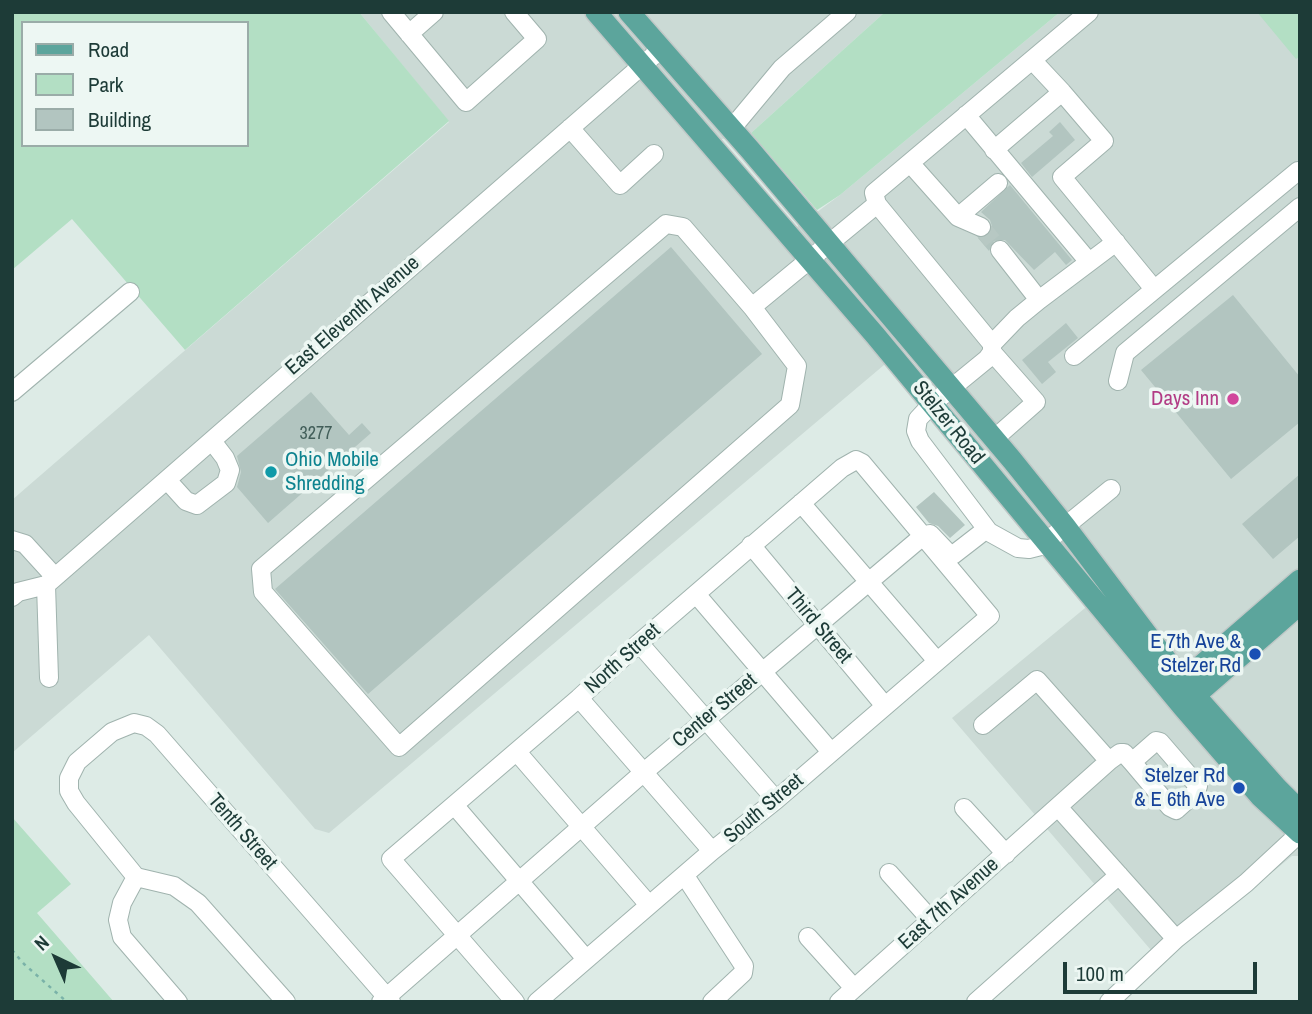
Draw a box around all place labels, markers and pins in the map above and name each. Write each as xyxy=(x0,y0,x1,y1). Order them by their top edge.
place label: Days Inn xyxy=(1151,386,1219,412)
marker: Days Inn xyxy=(1225,391,1241,407)
place label: Ohio Mobile Shredding xyxy=(285,447,379,497)
marker: Ohio Mobile Shredding xyxy=(263,464,279,480)
place label: E 7th Ave & Stelzer Rd xyxy=(1150,629,1241,679)
marker: E 7th Ave & Stelzer Rd xyxy=(1247,646,1263,662)
place label: Stelzer Rd & E 6th Ave xyxy=(1134,763,1225,813)
marker: Stelzer Rd & E 6th Ave xyxy=(1231,780,1247,796)

